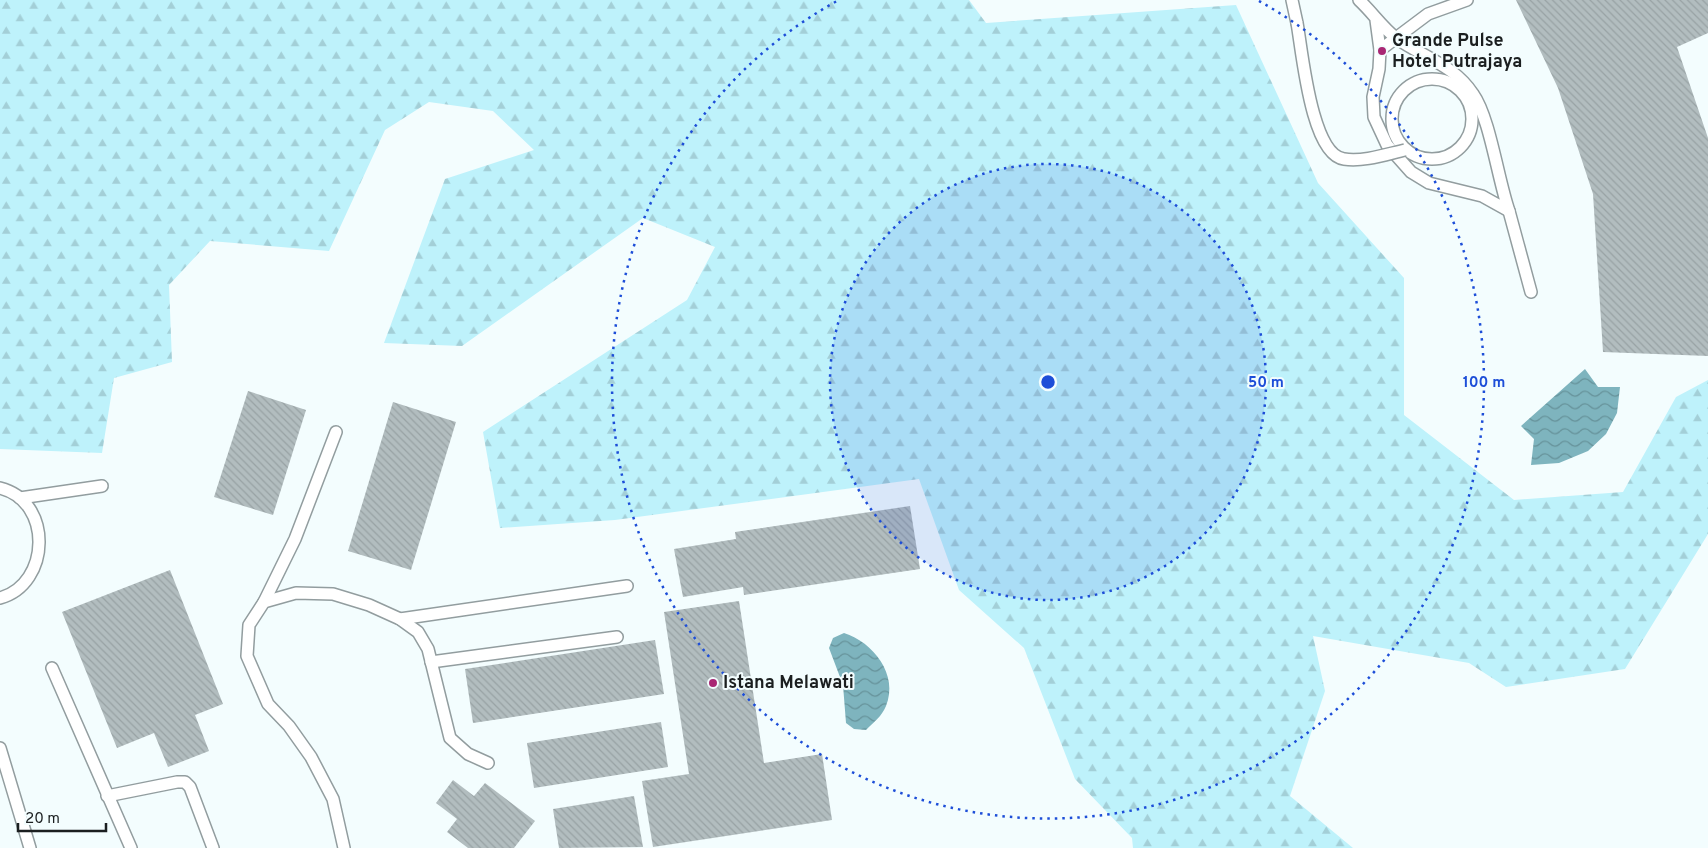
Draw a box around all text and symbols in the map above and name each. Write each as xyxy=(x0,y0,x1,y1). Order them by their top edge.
place label: Grande Pulse Hotel Putrajaya xyxy=(1392,30,1522,74)
marker: Grande Pulse Hotel Putrajaya xyxy=(1376,45,1388,57)
centre of rings xyxy=(1039,373,1057,391)
text: 50 m xyxy=(1248,374,1284,393)
text: 100 m xyxy=(1463,374,1505,393)
place label: Istana Melawati xyxy=(723,672,854,695)
marker: Istana Melawati xyxy=(707,677,719,689)
scale bar xyxy=(18,800,105,832)
text: 20 m xyxy=(25,810,60,829)

